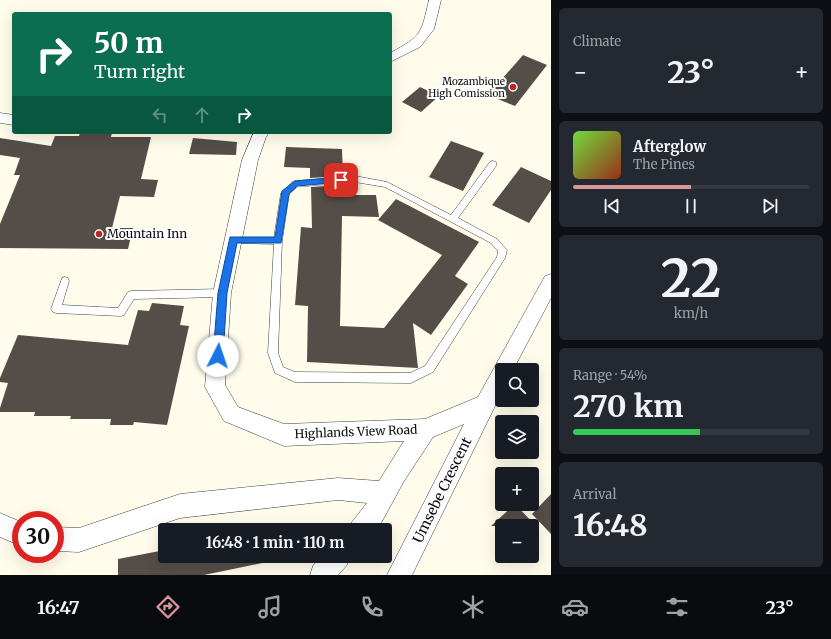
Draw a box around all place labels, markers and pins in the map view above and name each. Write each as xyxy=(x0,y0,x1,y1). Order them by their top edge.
place label: Mozambique High Comission xyxy=(428,75,505,100)
marker: Mozambique High Comission xyxy=(508,82,518,92)
pin xyxy=(324,163,358,197)
place label: Mountain Inn xyxy=(107,226,187,241)
marker: Mountain Inn xyxy=(94,229,104,239)

